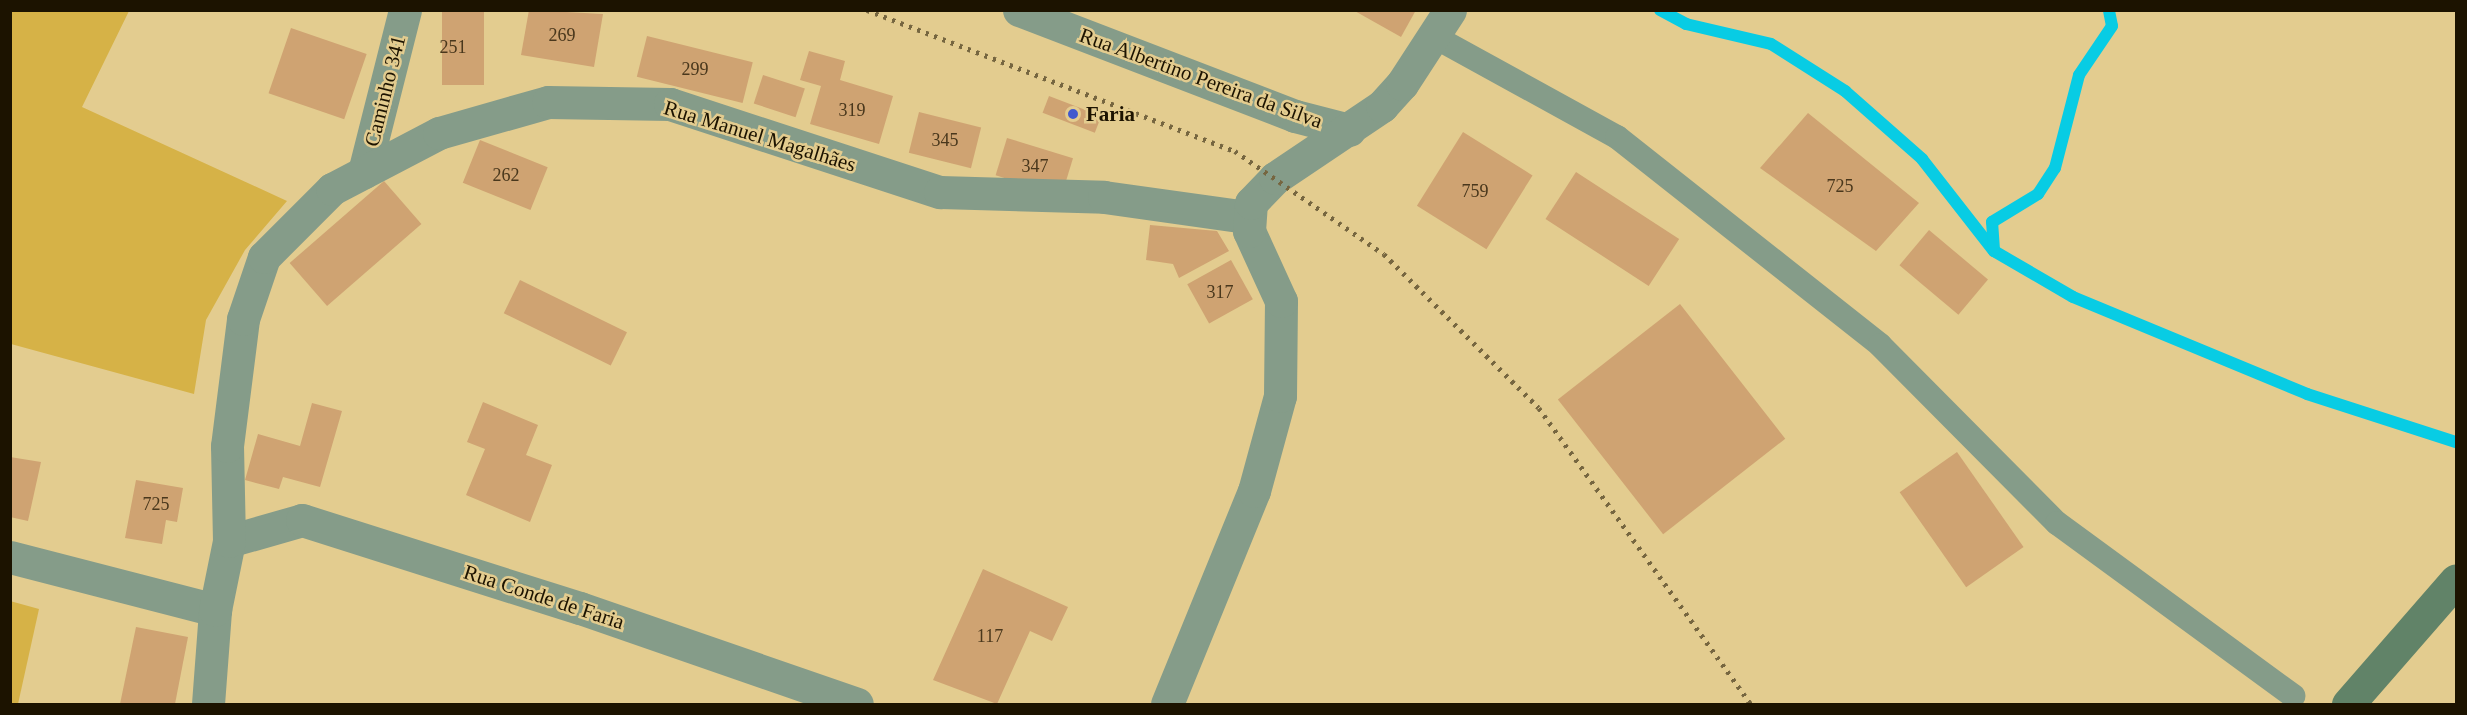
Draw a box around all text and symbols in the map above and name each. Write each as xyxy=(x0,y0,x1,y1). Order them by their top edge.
street label: Rua Albertino Pereira da Silva xyxy=(1076,22,1326,134)
house number: 269 xyxy=(548,24,576,46)
street label: Caminho 341 xyxy=(359,33,411,149)
house number: 251 xyxy=(440,36,466,58)
house number: 299 xyxy=(682,58,708,80)
street label: Rua Manuel Magalhães xyxy=(661,95,859,177)
house number: 319 xyxy=(838,99,866,121)
place label: Faria xyxy=(1086,101,1135,127)
marker: Faria xyxy=(1064,105,1082,123)
house number: 345 xyxy=(932,129,958,151)
house number: 347 xyxy=(1022,155,1048,177)
house number: 262 xyxy=(492,164,520,186)
house number: 725 xyxy=(1826,175,1854,197)
house number: 759 xyxy=(1462,180,1488,202)
house number: 317 xyxy=(1206,281,1234,303)
house number: 725 xyxy=(142,493,170,515)
street label: Rua Conde de Faria xyxy=(461,559,627,635)
house number: 117 xyxy=(977,625,1003,647)

